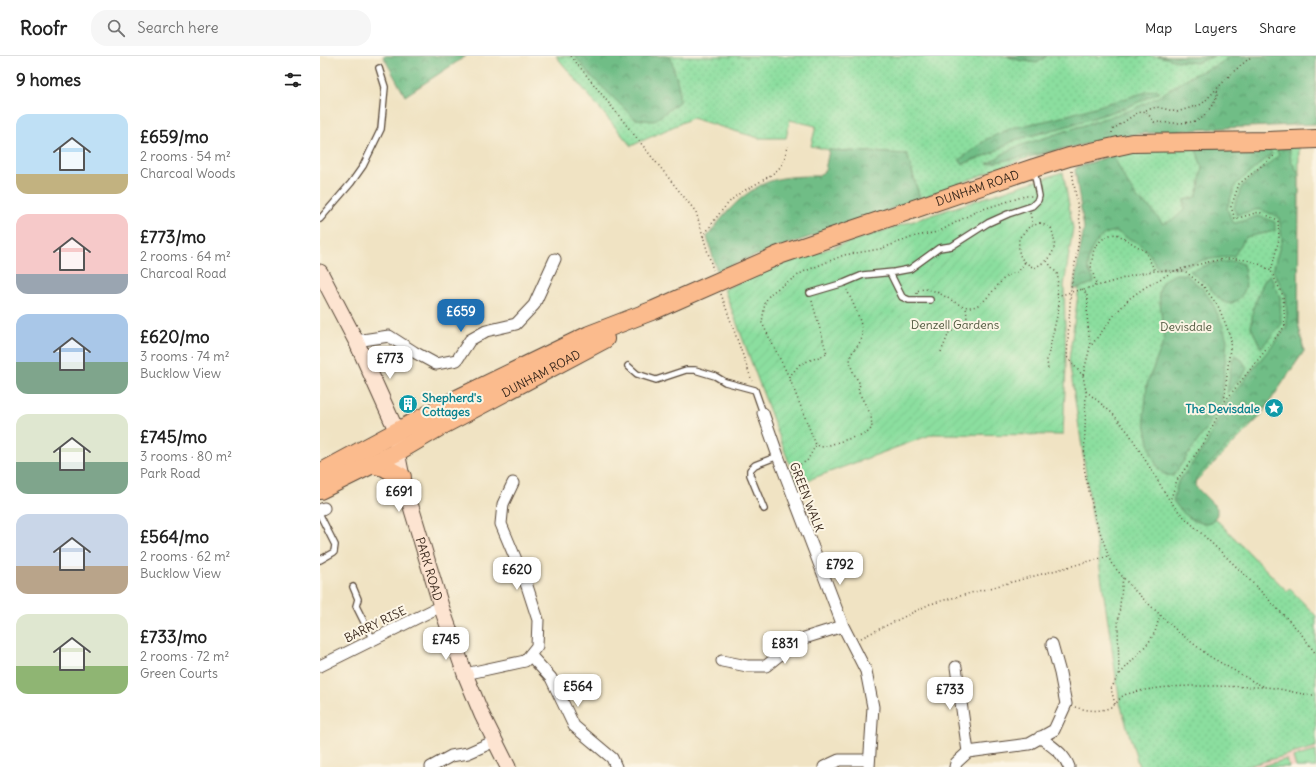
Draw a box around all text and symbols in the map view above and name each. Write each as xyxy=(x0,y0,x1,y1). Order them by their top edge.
search box xyxy=(91,10,371,46)
text: Roofr xyxy=(20,16,67,40)
icon: search xyxy=(105,17,127,39)
text: Search here xyxy=(137,18,218,37)
text: Map xyxy=(1145,19,1172,37)
text: Layers xyxy=(1194,19,1237,37)
text: Share xyxy=(1259,19,1296,37)
text: 9 homes xyxy=(16,69,81,91)
icon: filters xyxy=(282,69,304,91)
text: £659/mo xyxy=(140,126,209,148)
icon: home xyxy=(48,130,96,178)
text: 2 rooms · 54 m² xyxy=(140,148,231,165)
text: Charcoal Woods xyxy=(140,165,235,182)
street label: DUNHAM ROAD xyxy=(934,166,1021,209)
text: £773/mo xyxy=(140,226,206,248)
icon: home xyxy=(48,230,96,278)
text: 2 rooms · 64 m² xyxy=(140,248,231,265)
text: Charcoal Road xyxy=(140,265,226,282)
pin: £659 xyxy=(437,299,485,333)
text: £659 xyxy=(446,303,476,320)
park label: Denzell Gardens xyxy=(911,317,999,332)
park label: Devisdale xyxy=(1160,319,1212,334)
text: £620/mo xyxy=(140,326,210,348)
icon: home xyxy=(48,330,96,378)
pin: £773 xyxy=(366,346,414,380)
street label: DUNHAM ROAD xyxy=(499,346,583,400)
text: 3 rooms · 74 m² xyxy=(140,348,230,365)
text: £773 xyxy=(376,350,404,367)
text: Bucklow View xyxy=(140,365,221,382)
place label: Shepherd's Cottages xyxy=(422,390,482,420)
building icon: Shepherd's Cottages xyxy=(397,393,419,415)
place icon: The Devisdale xyxy=(1263,397,1285,419)
place label: The Devisdale xyxy=(1185,401,1261,416)
text: £745/mo xyxy=(140,426,207,448)
icon: home xyxy=(48,430,96,478)
text: 3 rooms · 80 m² xyxy=(140,448,232,465)
street label: GREEN WALK xyxy=(787,460,827,535)
text: Park Road xyxy=(140,465,200,482)
pin: £691 xyxy=(375,479,423,513)
text: £691 xyxy=(385,483,413,500)
text: £564/mo xyxy=(140,526,209,548)
icon: home xyxy=(48,530,96,578)
street label: PARK ROAD xyxy=(413,535,446,602)
text: 2 rooms · 62 m² xyxy=(140,548,230,565)
pin: £792 xyxy=(816,552,864,586)
text: £792 xyxy=(826,556,854,573)
pin: £620 xyxy=(493,557,541,591)
text: £620 xyxy=(502,561,532,578)
text: Bucklow View xyxy=(140,565,221,582)
street label: BARRY RISE xyxy=(342,603,408,645)
text: £733/mo xyxy=(140,626,207,648)
pin: £745 xyxy=(422,627,470,661)
icon: home xyxy=(48,630,96,678)
text: £745 xyxy=(432,631,460,648)
pin: £831 xyxy=(761,631,809,665)
text: £831 xyxy=(772,635,798,652)
text: 2 rooms · 72 m² xyxy=(140,648,229,665)
text: Green Courts xyxy=(140,665,218,682)
pin: £564 xyxy=(554,674,602,708)
pin: £733 xyxy=(926,677,974,711)
text: £564 xyxy=(563,678,593,695)
text: £733 xyxy=(936,681,964,698)

